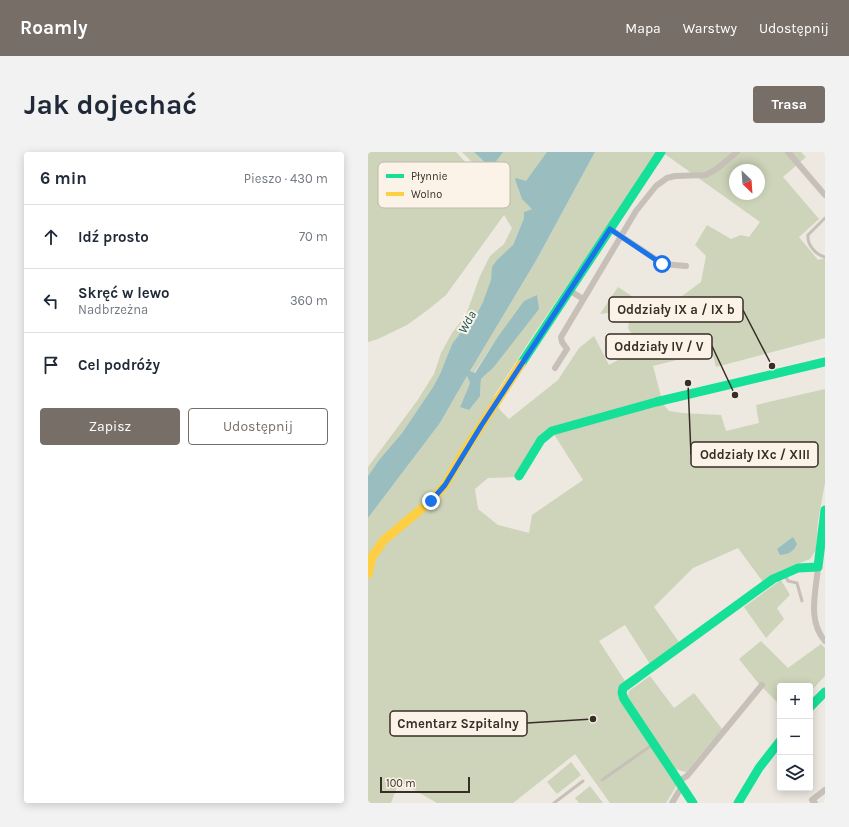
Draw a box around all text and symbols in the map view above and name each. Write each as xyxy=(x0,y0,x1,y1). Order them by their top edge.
text: Roamly xyxy=(20,17,87,39)
text: Mapa xyxy=(625,20,661,37)
text: Warstwy xyxy=(683,20,737,37)
text: Udostępnij xyxy=(759,20,829,37)
button: Trasa xyxy=(753,86,825,123)
text: Jak dojechać xyxy=(24,88,197,121)
legend xyxy=(378,162,510,208)
north arrow xyxy=(729,164,765,200)
text: 6 min xyxy=(40,168,87,188)
text: Płynnie xyxy=(411,170,448,183)
text: Pieszo · 430 m xyxy=(244,171,328,186)
text: Wolno xyxy=(411,188,442,201)
icon: ahead xyxy=(40,226,62,248)
text: Idź prosto xyxy=(78,228,149,246)
text: 70 m xyxy=(299,229,328,244)
route start xyxy=(653,255,671,273)
text: Skręć w lewo xyxy=(78,284,170,302)
icon: left xyxy=(40,290,62,312)
text: 360 m xyxy=(290,293,328,308)
callout: Oddziały IX a / IX b xyxy=(609,297,743,322)
text: Nadbrzeżna xyxy=(78,302,148,317)
text: Oddziały IX a / IX b xyxy=(617,302,735,317)
water label: Wda xyxy=(455,308,479,336)
callout: Oddziały IV / V xyxy=(606,334,712,359)
text: Oddziały IV / V xyxy=(614,339,704,354)
icon: arrive xyxy=(40,354,62,376)
text: Cel podróży xyxy=(78,356,160,374)
button: Zapisz xyxy=(40,408,180,445)
button: Udostępnij xyxy=(188,408,328,445)
callout: Oddziały IXc / XIII xyxy=(691,442,818,467)
text: Oddziały IXc / XIII xyxy=(700,447,810,462)
route end xyxy=(422,492,440,510)
map controls xyxy=(777,683,813,791)
button: + xyxy=(777,683,813,719)
callout: Cmentarz Szpitalny xyxy=(390,711,527,736)
text: Cmentarz Szpitalny xyxy=(397,716,519,731)
button: − xyxy=(777,719,813,755)
button: layers xyxy=(777,755,813,791)
scale bar xyxy=(380,775,470,794)
text: 100 m xyxy=(386,777,416,790)

